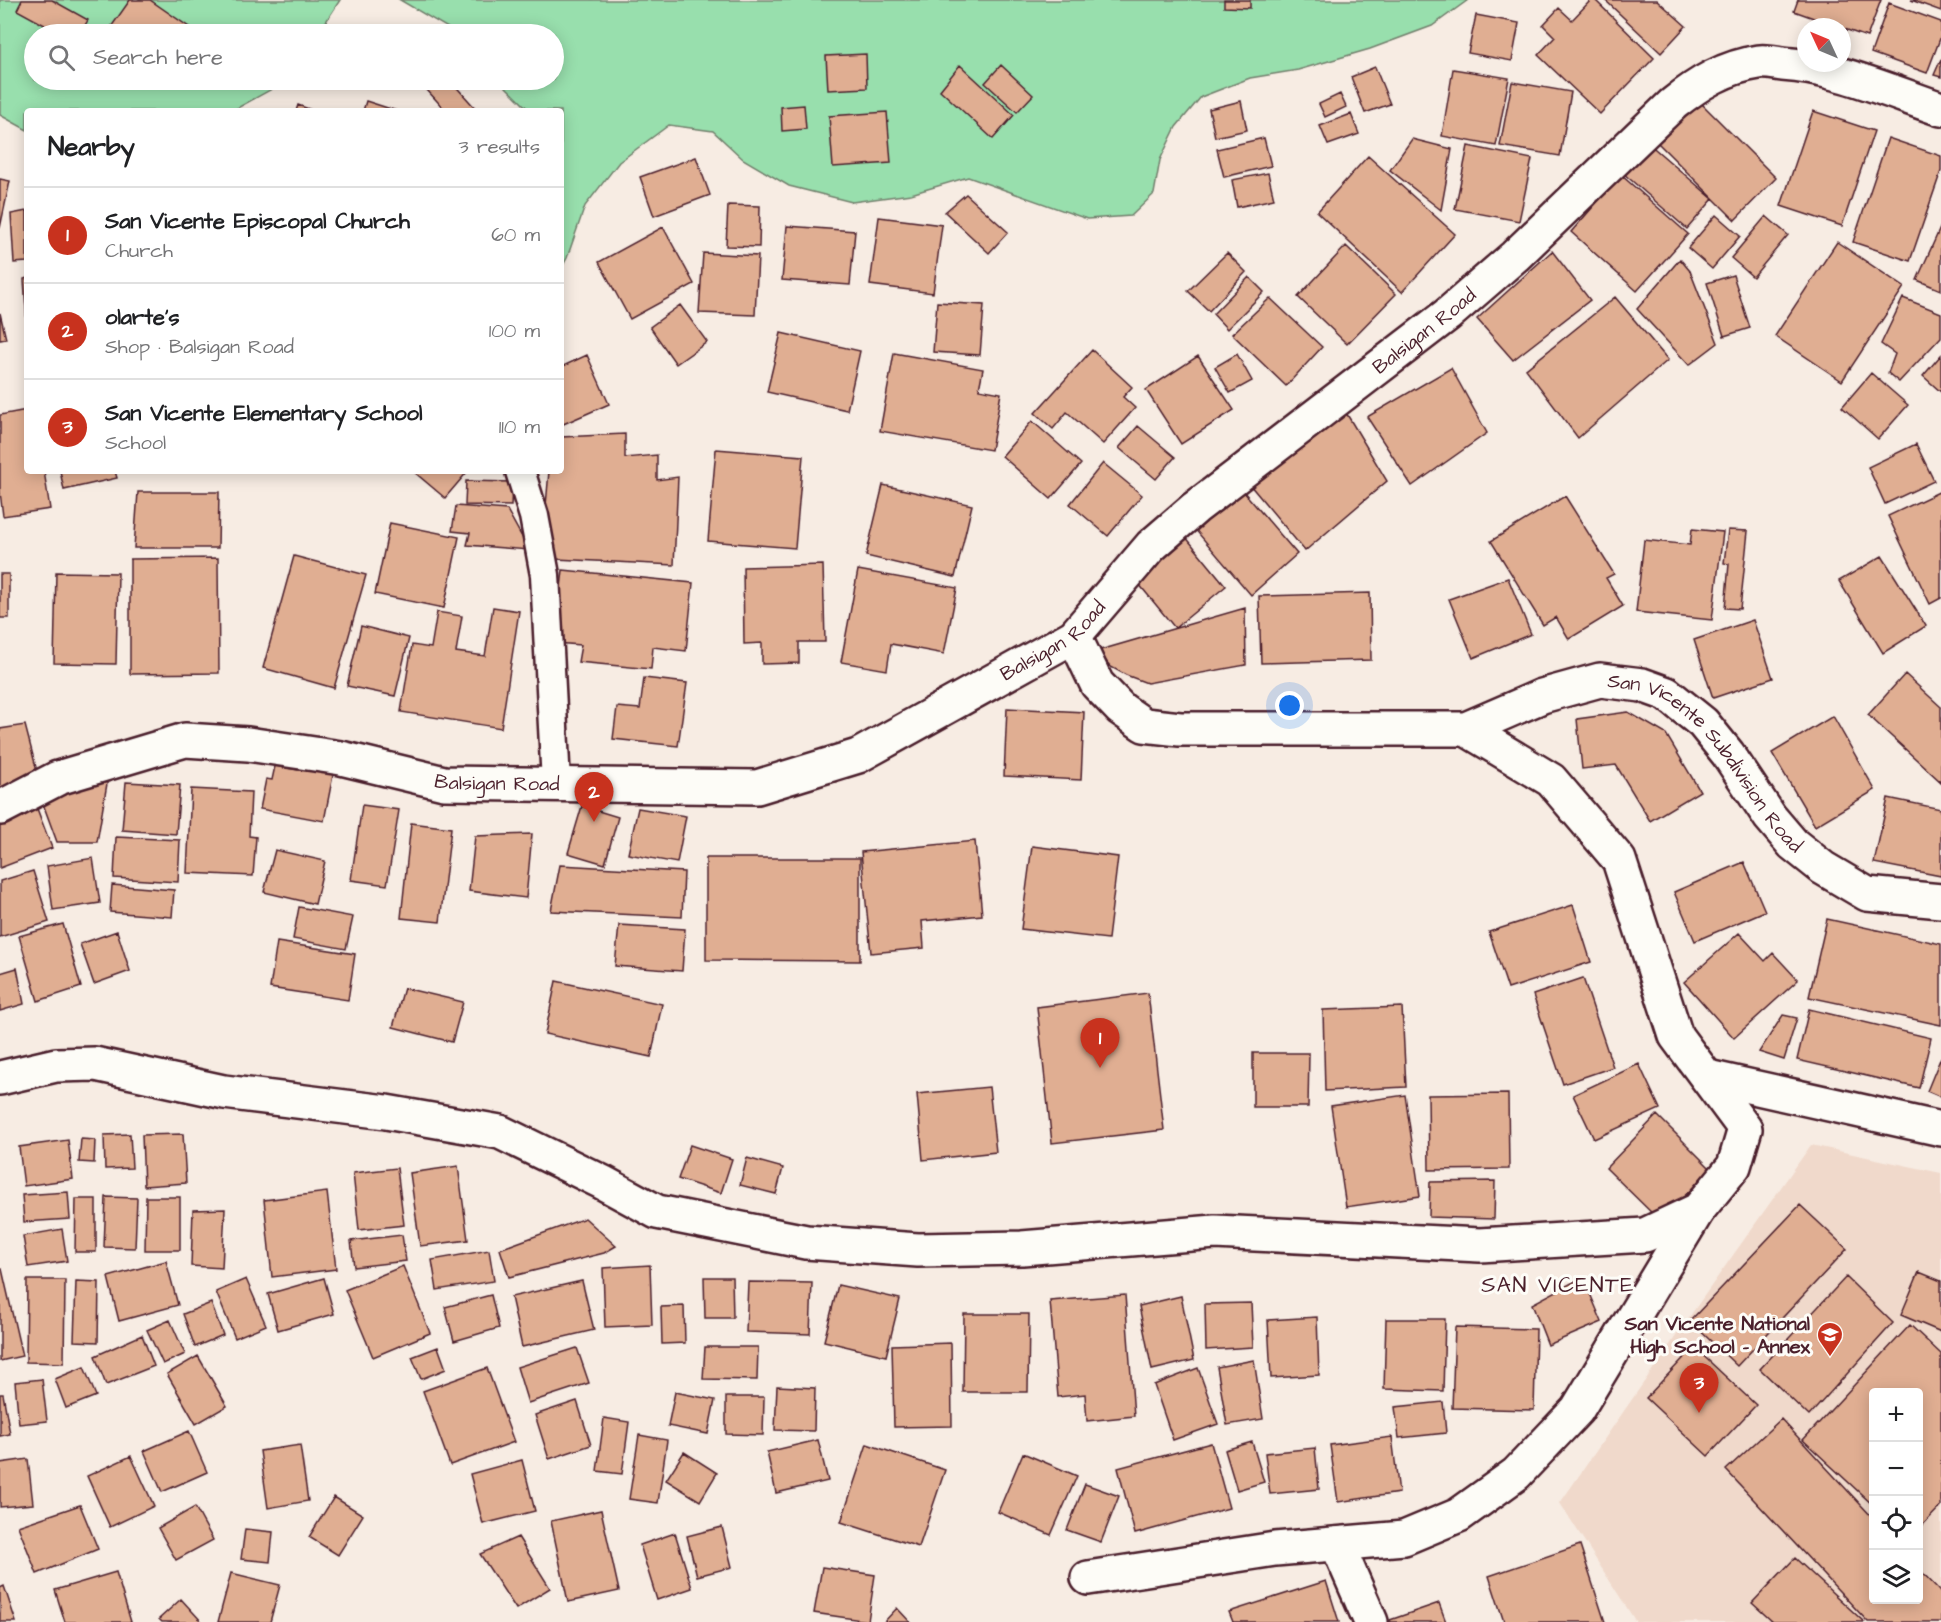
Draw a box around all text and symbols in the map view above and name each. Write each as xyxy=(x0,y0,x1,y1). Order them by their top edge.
north arrow xyxy=(1797,18,1851,72)
search box xyxy=(24,24,564,90)
icon: search xyxy=(45,41,78,74)
text: Search here xyxy=(93,42,223,73)
text: Nearby xyxy=(48,129,135,165)
text: 3 results xyxy=(458,133,540,161)
text: San Vicente Episcopal Church xyxy=(105,206,410,237)
text: 1 xyxy=(66,221,69,249)
text: 60 m xyxy=(491,221,540,249)
text: Church xyxy=(105,237,173,265)
street label: Balsigan Road xyxy=(1367,282,1482,381)
text: olarte's xyxy=(105,302,180,333)
text: 2 xyxy=(62,317,73,345)
text: 100 m xyxy=(489,317,540,345)
text: Shop · Balsigan Road xyxy=(105,333,294,361)
text: San Vicente Elementary School xyxy=(105,398,422,429)
text: 3 xyxy=(62,413,73,441)
text: 110 m xyxy=(499,413,540,441)
text: School xyxy=(105,429,166,457)
street label: Balsigan Road xyxy=(995,594,1112,688)
street label: San Vicente Subdivision Road xyxy=(1606,667,1808,860)
your location xyxy=(1275,691,1304,720)
street label: Balsigan Road xyxy=(431,767,560,799)
pin: 2 xyxy=(574,772,614,822)
pin: 1 xyxy=(1080,1018,1120,1068)
district label: SAN VICENTE xyxy=(1481,1270,1635,1301)
place label: San Vicente National High School – Annex xyxy=(1624,1310,1811,1362)
school or university icon: San Vicente National High School – Annex xyxy=(1815,1320,1845,1358)
pin: 3 xyxy=(1680,1364,1718,1413)
map controls xyxy=(1869,1388,1923,1604)
button: + xyxy=(1869,1388,1923,1442)
button: − xyxy=(1869,1442,1923,1496)
button: locate xyxy=(1869,1496,1923,1550)
button: layers xyxy=(1869,1550,1923,1604)

